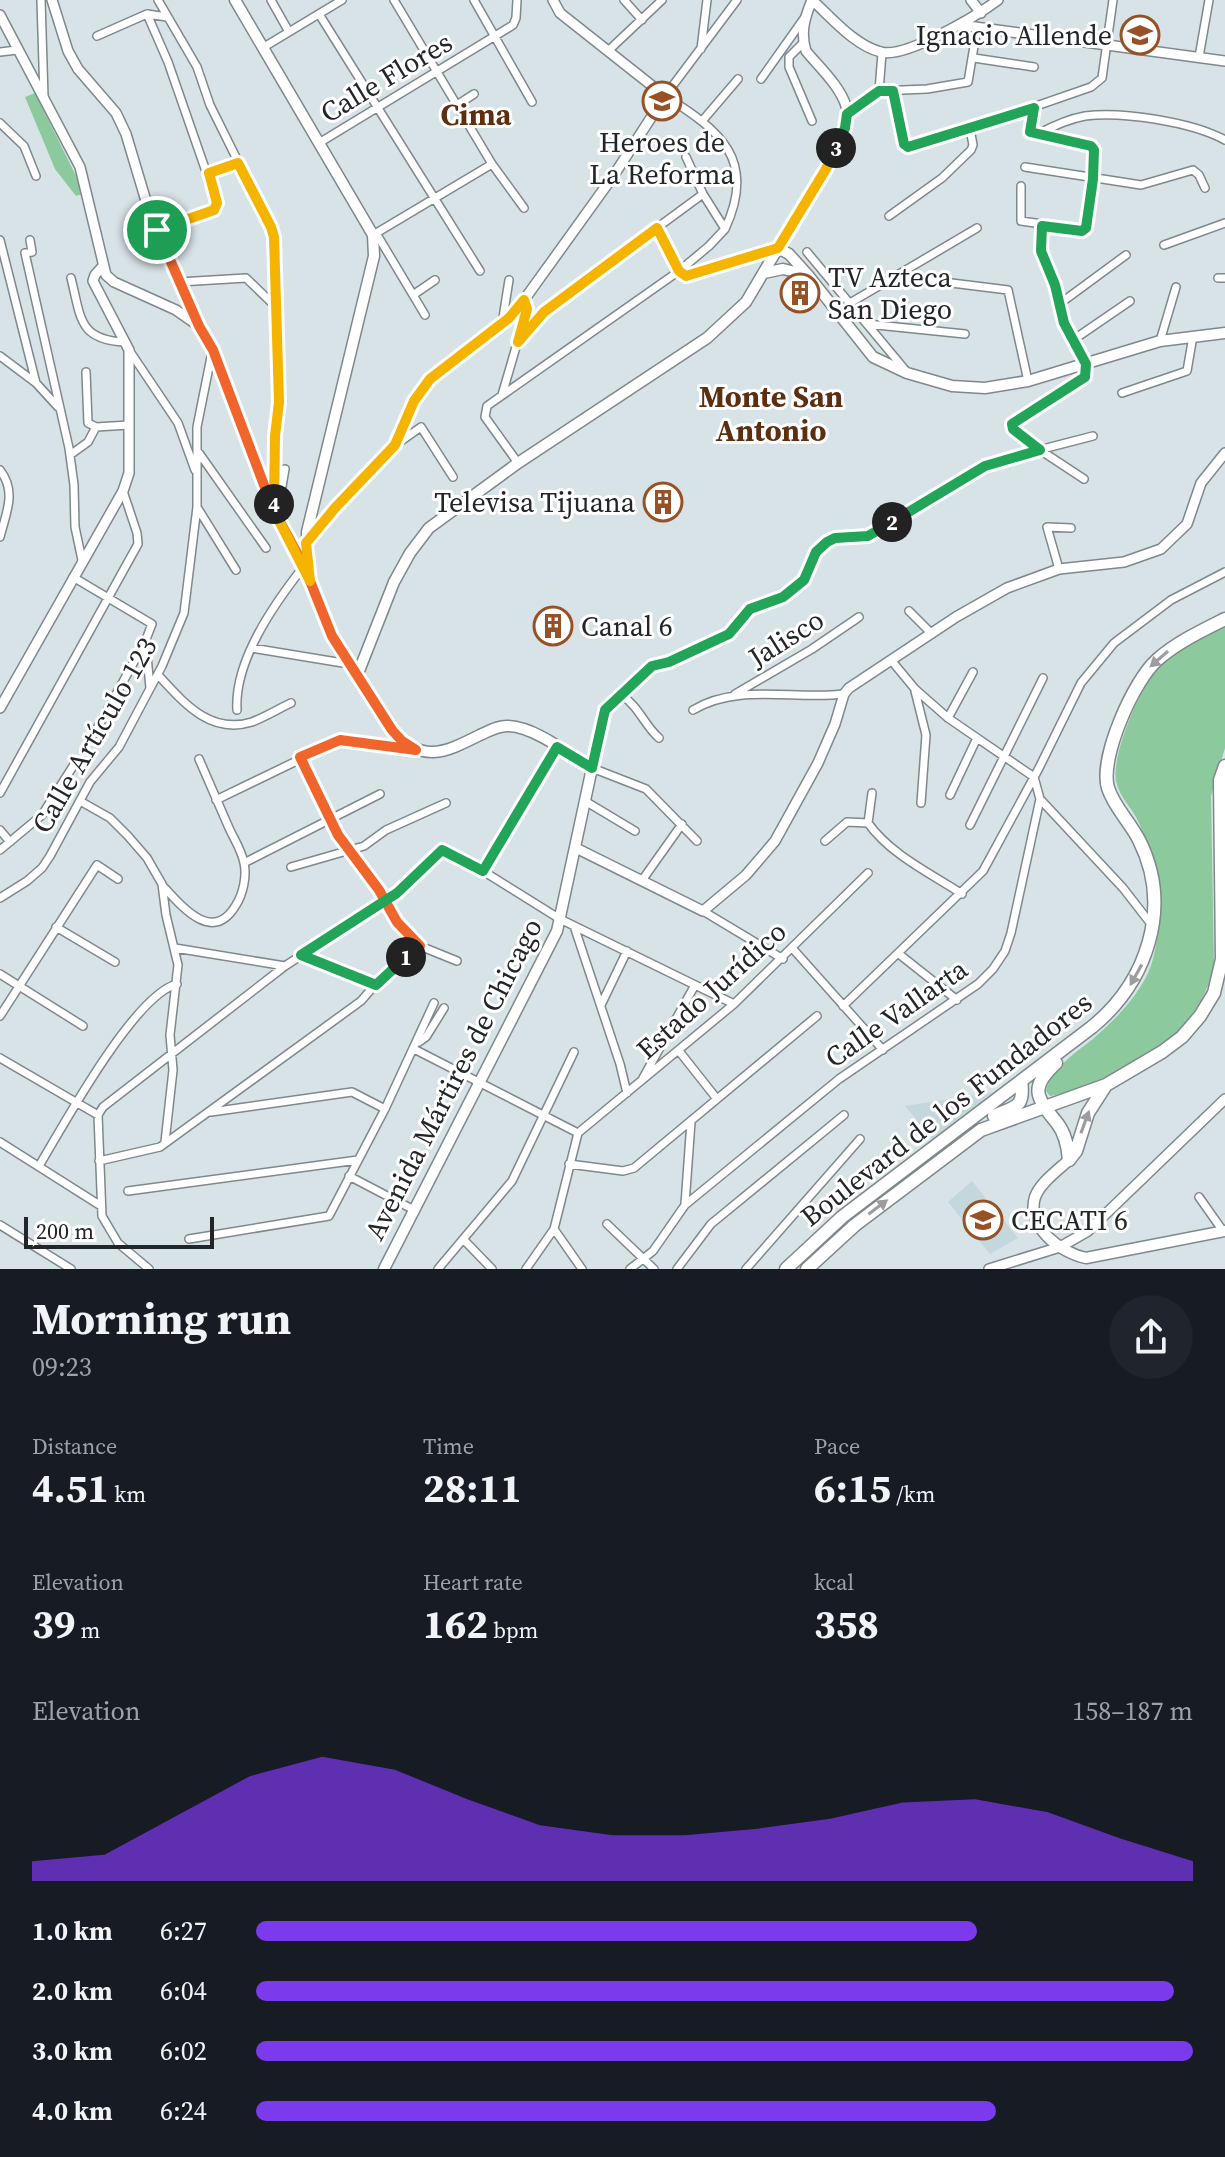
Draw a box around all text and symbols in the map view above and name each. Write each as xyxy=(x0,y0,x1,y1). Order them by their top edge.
school or university icon: Ignacio Allende xyxy=(1119,14,1161,56)
place label: Ignacio Allende xyxy=(916,16,1112,54)
street label: Calle Flores xyxy=(313,23,459,131)
school or university icon: Heroes de La Reforma xyxy=(641,80,683,122)
district label: Cima xyxy=(440,94,513,135)
place label: Heroes de La Reforma xyxy=(589,123,736,193)
pin: 3 xyxy=(816,128,856,168)
text: 3 xyxy=(830,133,842,163)
pin xyxy=(123,196,191,264)
icon: arrive xyxy=(135,208,179,252)
place label: TV Azteca San Diego xyxy=(828,258,953,328)
building icon: TV Azteca San Diego xyxy=(779,272,821,314)
district label: Monte San Antonio xyxy=(699,376,843,451)
building icon: Televisa Tijuana xyxy=(642,481,684,523)
place label: Televisa Tijuana xyxy=(434,483,636,521)
pin: 4 xyxy=(254,484,294,524)
text: 4 xyxy=(268,489,280,519)
pin: 2 xyxy=(872,502,912,542)
text: 2 xyxy=(886,507,898,537)
street label: Jalisco xyxy=(740,600,831,676)
building icon: Canal 6 xyxy=(532,605,574,647)
place label: Canal 6 xyxy=(581,607,673,645)
street label: Calle Artículo 123 xyxy=(23,630,165,840)
one-way arrow xyxy=(1149,650,1168,668)
street label: Avenida Mártires de Chicago xyxy=(355,912,551,1246)
street label: Estado Jurídico xyxy=(628,912,794,1068)
pin: 1 xyxy=(386,937,426,977)
text: 1 xyxy=(400,942,412,972)
street label: Calle Vallarta xyxy=(817,949,975,1076)
one-way arrow xyxy=(1130,964,1143,987)
street label: Boulevard de los Fundadores xyxy=(792,983,1100,1235)
one-way arrow xyxy=(1080,1110,1092,1134)
school or university icon: CECATI 6 xyxy=(962,1199,1004,1241)
one-way arrow xyxy=(868,1200,888,1216)
place label: CECATI 6 xyxy=(1011,1201,1128,1239)
scale bar xyxy=(24,1213,214,1249)
text: 200 m xyxy=(36,1216,94,1246)
text: Morning run xyxy=(32,1288,291,1349)
button: share xyxy=(1109,1295,1193,1379)
text: 09:23 xyxy=(32,1349,92,1385)
text: Distance xyxy=(32,1431,117,1461)
text: Time xyxy=(423,1431,474,1461)
text: Pace xyxy=(814,1431,860,1461)
text: 4.51 xyxy=(32,1461,109,1515)
text: 28:11 xyxy=(423,1461,522,1515)
text: 6:15 xyxy=(814,1461,891,1515)
text: km xyxy=(109,1479,146,1509)
text: /km xyxy=(891,1479,935,1509)
text: Elevation xyxy=(32,1567,124,1597)
text: Heart rate xyxy=(423,1567,523,1597)
text: kcal xyxy=(814,1567,854,1597)
text: 39 xyxy=(32,1597,75,1651)
text: 162 xyxy=(423,1597,488,1651)
text: 358 xyxy=(814,1597,879,1651)
text: m xyxy=(75,1615,100,1645)
text: bpm xyxy=(488,1615,538,1645)
text: Elevation xyxy=(32,1693,141,1729)
text: 158–187 m xyxy=(1072,1693,1193,1729)
text: 1.0 km xyxy=(32,1913,113,1949)
text: 6:27 xyxy=(160,1913,207,1949)
text: 2.0 km xyxy=(32,1973,113,2009)
text: 6:04 xyxy=(160,1973,207,2009)
text: 3.0 km xyxy=(32,2033,113,2069)
text: 6:02 xyxy=(160,2033,207,2069)
text: 4.0 km xyxy=(32,2093,113,2129)
text: 6:24 xyxy=(160,2093,207,2129)

